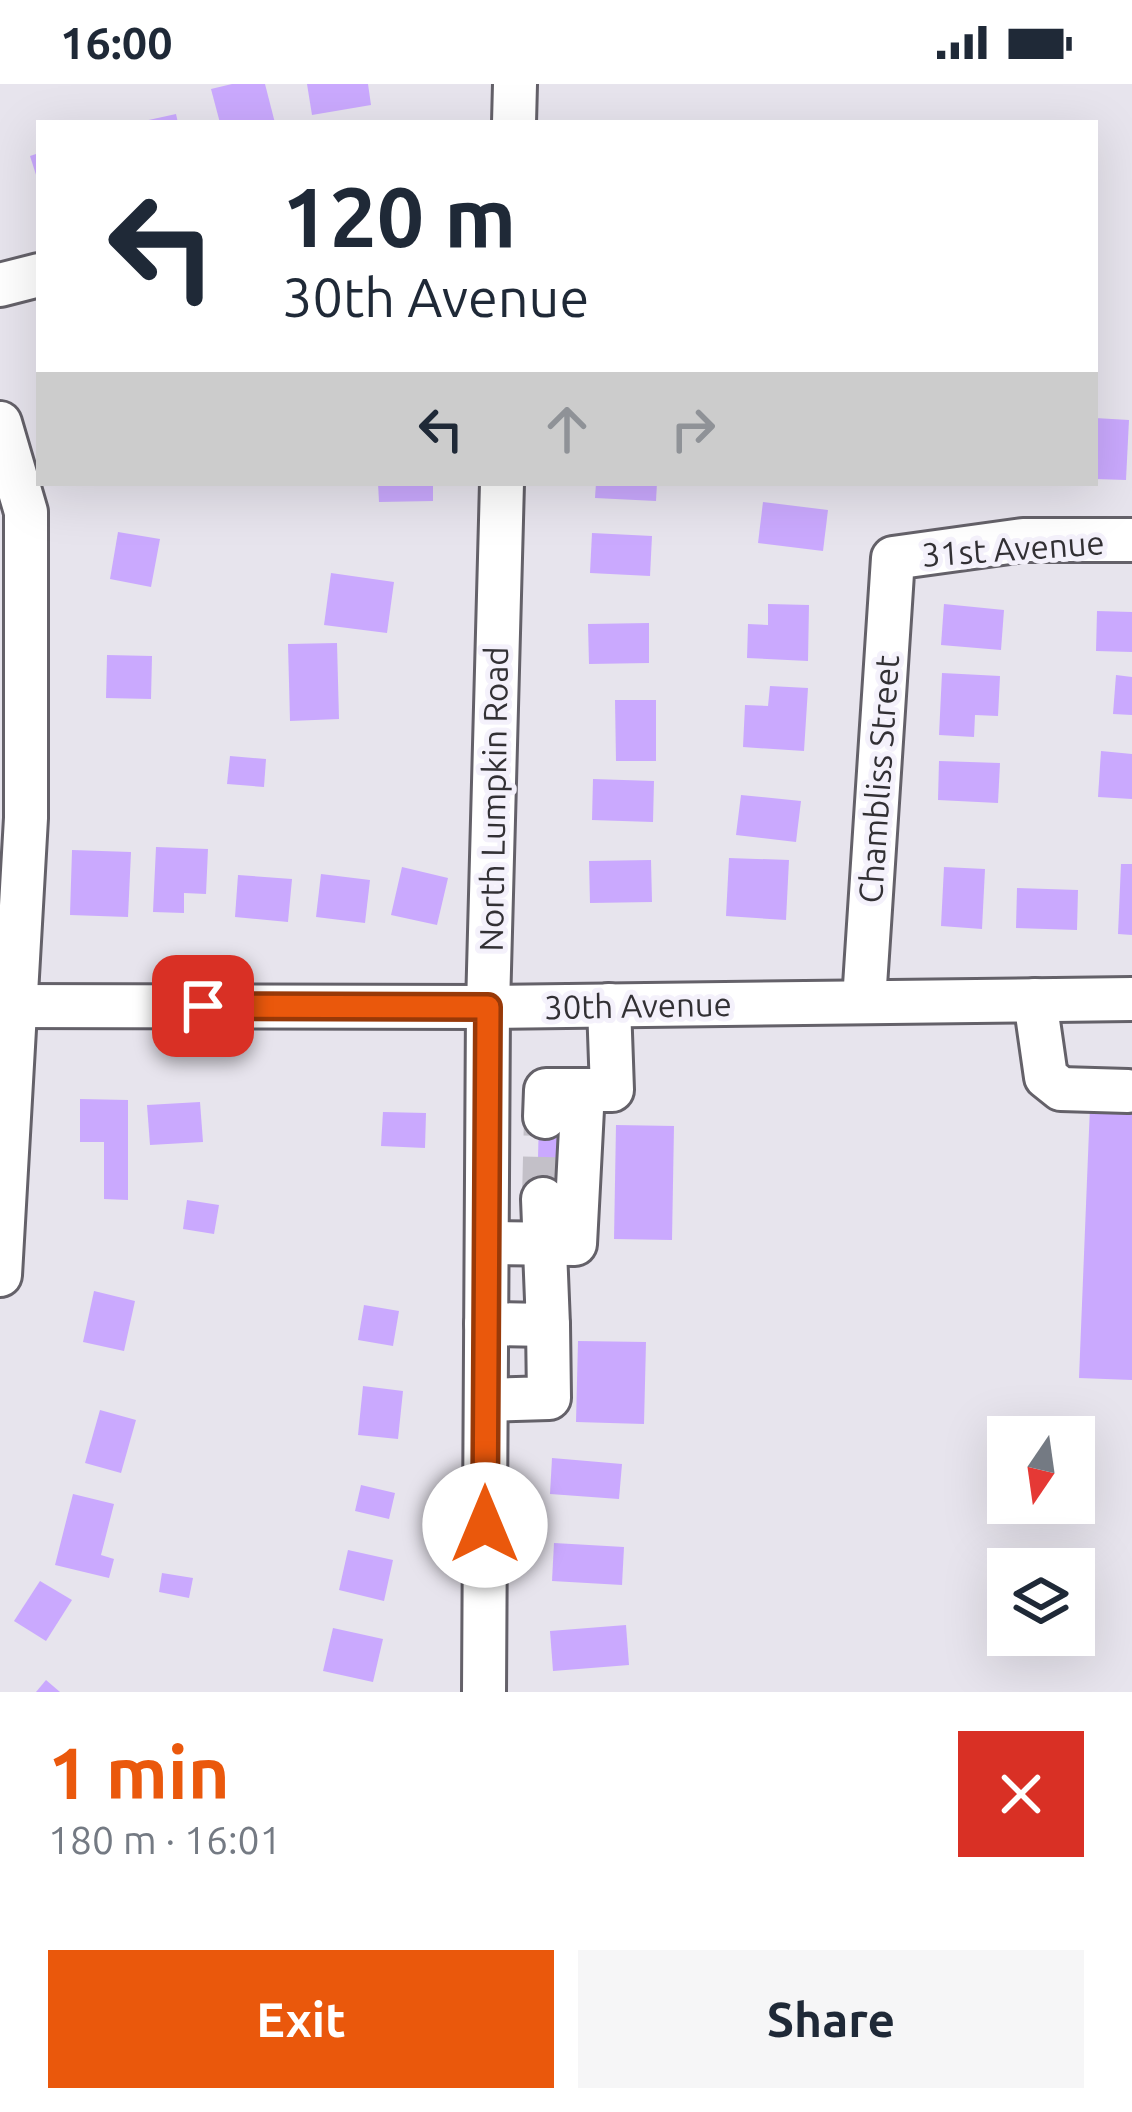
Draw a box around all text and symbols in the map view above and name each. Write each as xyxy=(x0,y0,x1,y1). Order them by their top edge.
text: 16:00 xyxy=(60,17,173,68)
icon: left xyxy=(84,168,240,324)
text: 120 m xyxy=(282,169,516,263)
text: 30th Avenue xyxy=(282,267,589,327)
icon: left xyxy=(408,396,474,462)
icon: ahead xyxy=(534,396,600,462)
icon: right xyxy=(660,396,726,462)
street label: 31st Avenue xyxy=(920,523,1106,573)
street label: North Lumpkin Road xyxy=(472,646,514,952)
street label: Chambliss Street xyxy=(851,654,905,904)
pin xyxy=(152,955,254,1057)
icon: arrive xyxy=(170,973,236,1039)
street label: 30th Avenue xyxy=(544,985,732,1025)
north arrow xyxy=(987,1416,1095,1524)
map controls xyxy=(987,1416,1095,1656)
position arrow xyxy=(422,1462,548,1588)
button: layers xyxy=(987,1548,1095,1656)
button: close xyxy=(958,1731,1084,1857)
text: 1 min xyxy=(48,1732,230,1813)
text: 180 m · 16:01 xyxy=(48,1818,282,1861)
button: Exit xyxy=(48,1950,554,2088)
button: Share xyxy=(578,1950,1084,2088)

